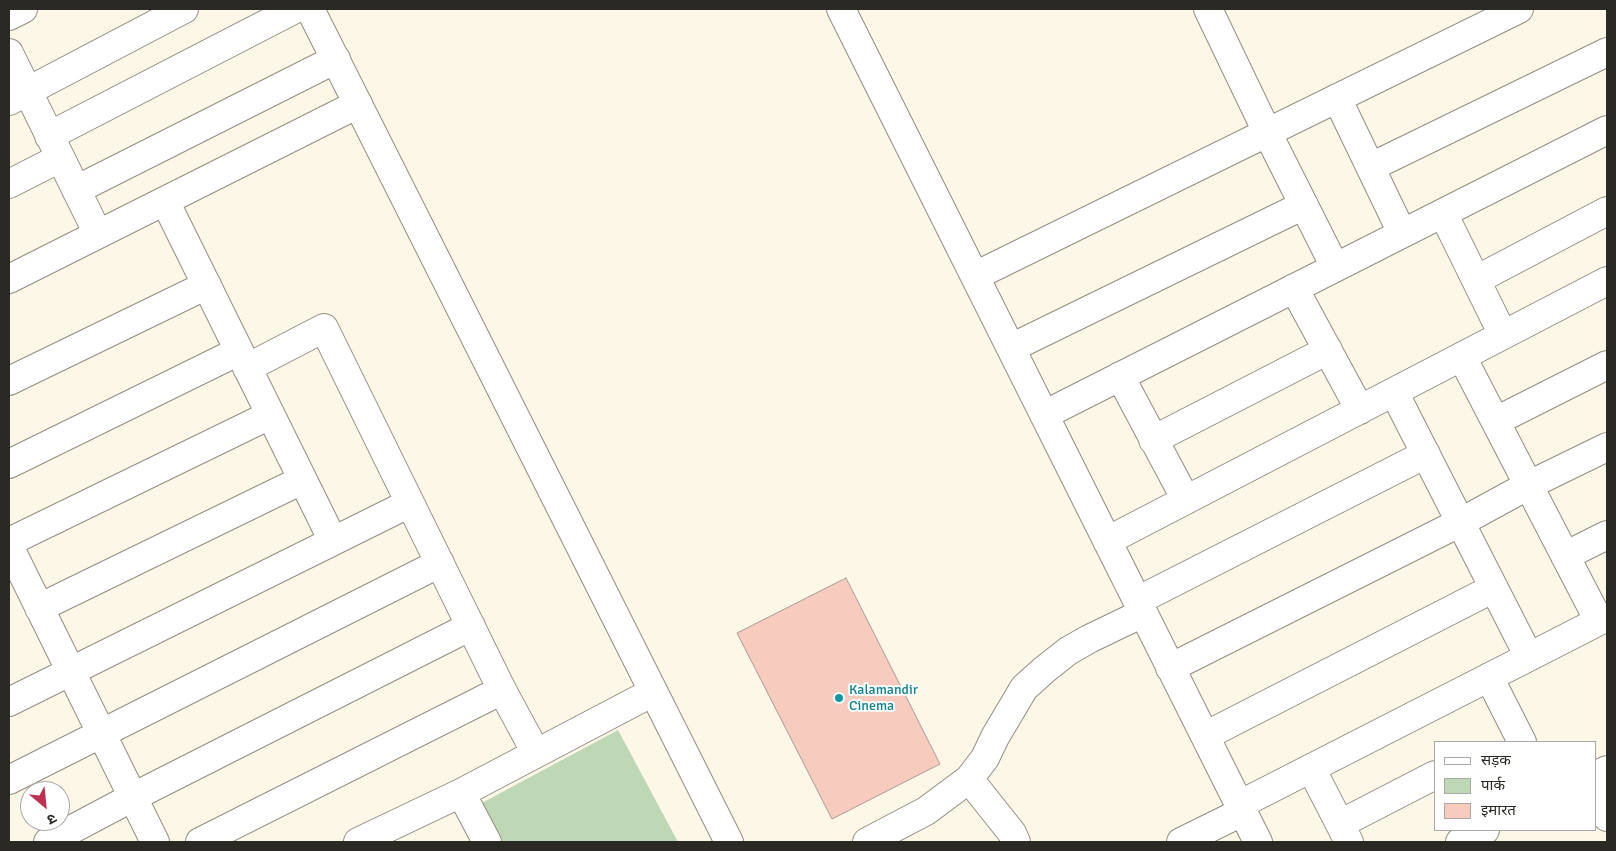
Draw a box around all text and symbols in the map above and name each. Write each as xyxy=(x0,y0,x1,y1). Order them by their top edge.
place label: Kalamandir Cinema xyxy=(849,682,918,714)
marker: Kalamandir Cinema xyxy=(833,692,845,704)
legend xyxy=(1434,741,1596,831)
text: सड़क xyxy=(1481,751,1511,769)
text: पार्क xyxy=(1481,776,1505,794)
north arrow xyxy=(20,781,70,831)
text: इमारत xyxy=(1481,801,1516,819)
text: उ xyxy=(44,809,59,828)

